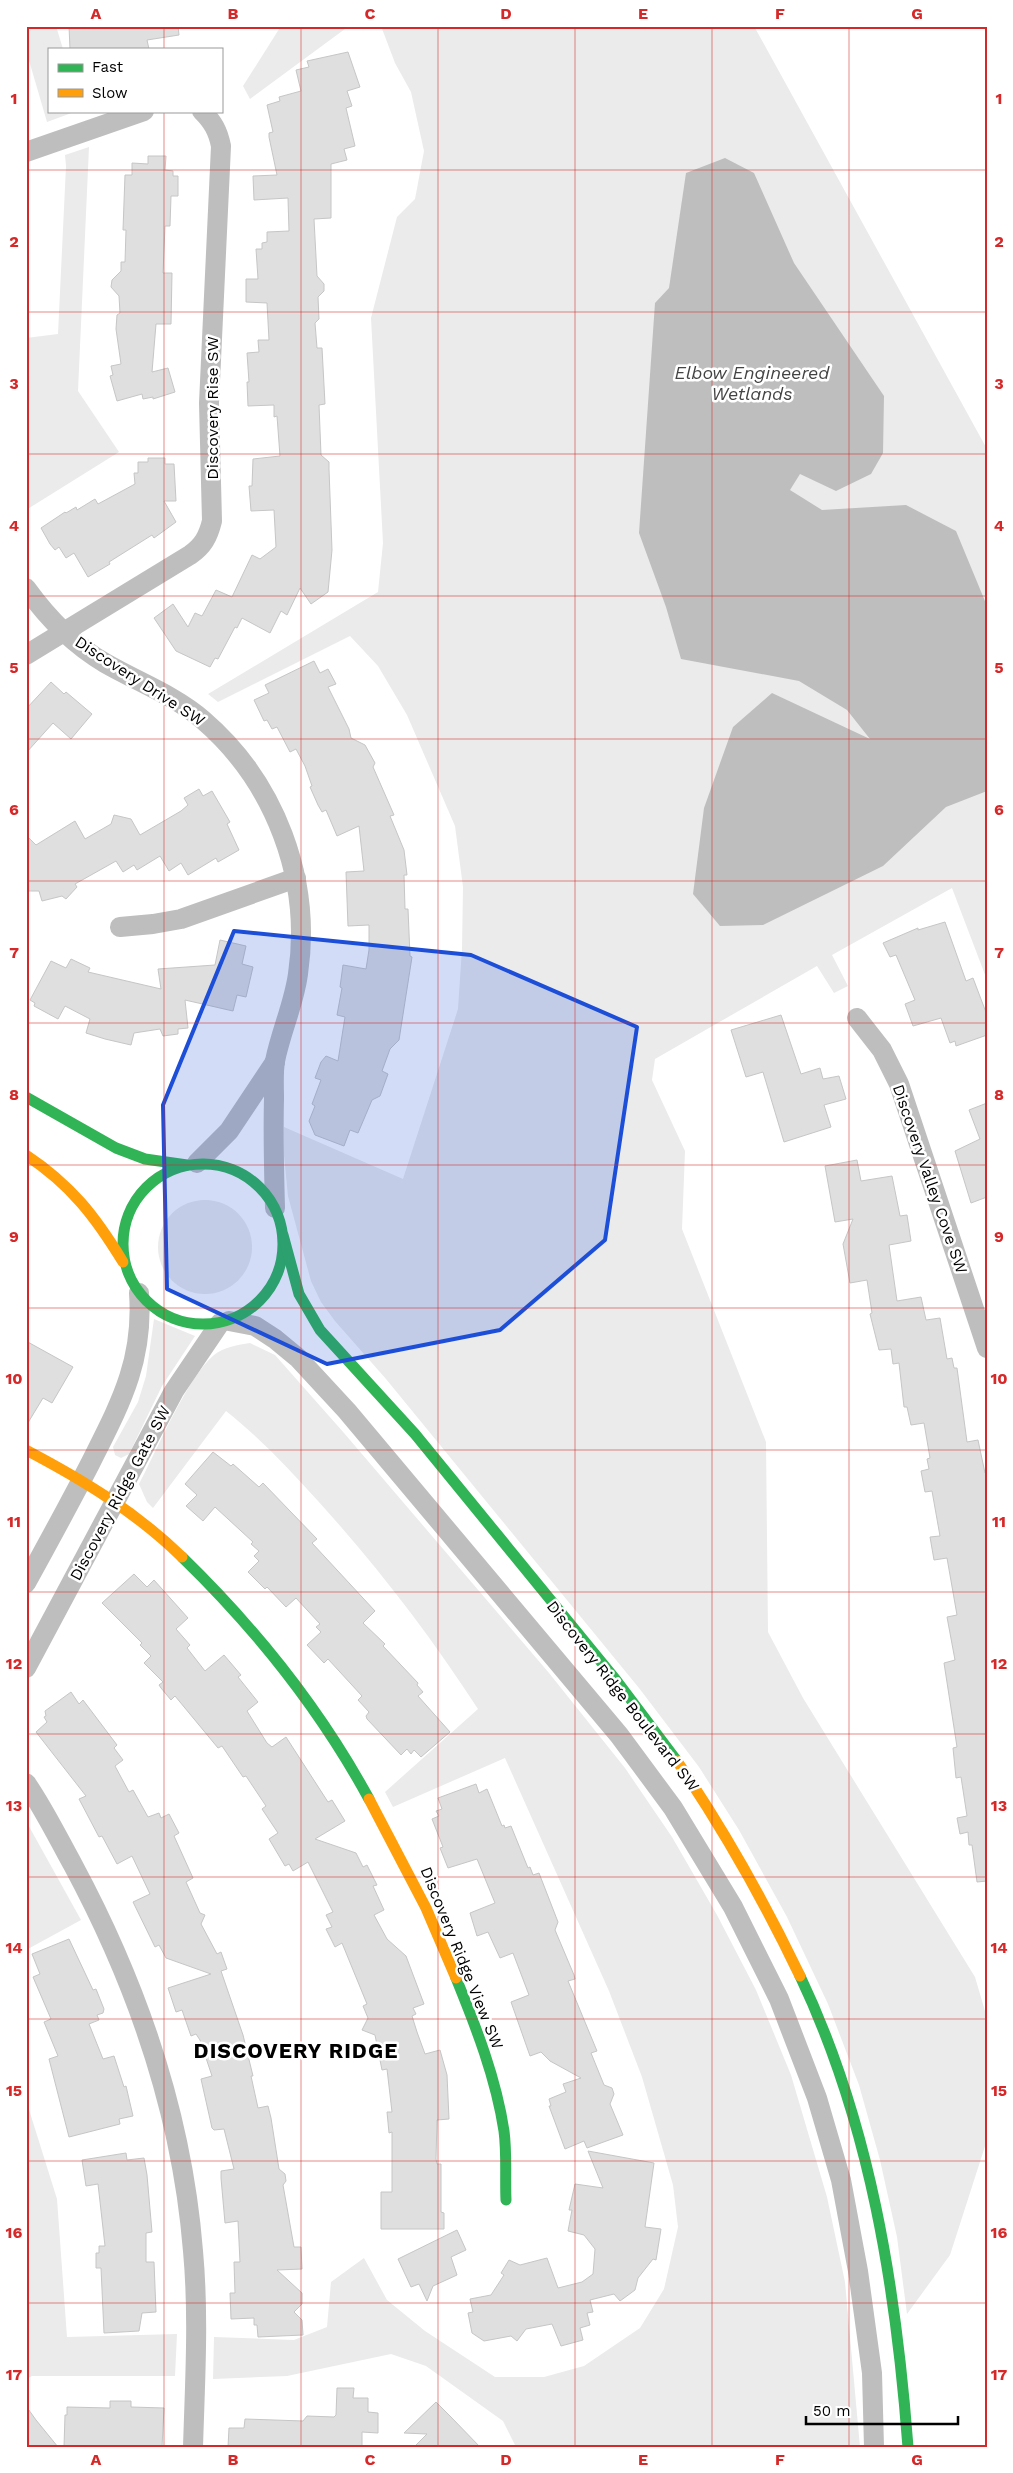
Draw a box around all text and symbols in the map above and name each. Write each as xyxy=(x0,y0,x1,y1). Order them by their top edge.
text: A xyxy=(91,4,102,23)
text: B xyxy=(228,4,239,23)
text: C xyxy=(365,4,376,23)
text: D xyxy=(500,4,512,23)
text: E xyxy=(638,4,648,23)
text: F xyxy=(775,4,785,23)
text: G xyxy=(911,4,923,23)
legend xyxy=(48,48,222,112)
text: Fast xyxy=(92,58,124,76)
text: Slow xyxy=(92,84,128,102)
text: 1 xyxy=(11,89,17,108)
text: 1 xyxy=(996,89,1002,108)
text: 2 xyxy=(9,232,19,251)
text: 2 xyxy=(994,232,1004,251)
street label: Discovery Rise SW xyxy=(203,336,222,480)
water label: Elbow Engineered Wetlands xyxy=(675,362,830,404)
text: 3 xyxy=(9,374,19,393)
text: 3 xyxy=(994,374,1004,393)
text: 4 xyxy=(9,516,19,535)
text: 4 xyxy=(994,516,1004,535)
street label: Discovery Drive SW xyxy=(72,632,208,730)
text: 5 xyxy=(9,658,19,677)
text: 5 xyxy=(994,658,1004,677)
text: 6 xyxy=(9,800,19,819)
text: 6 xyxy=(994,800,1004,819)
text: 7 xyxy=(9,943,19,962)
text: 7 xyxy=(994,943,1004,962)
street label: Discovery Valley Cove SW xyxy=(889,1082,971,1276)
text: 8 xyxy=(9,1085,19,1104)
text: 8 xyxy=(994,1085,1004,1104)
text: 9 xyxy=(9,1227,19,1246)
text: 9 xyxy=(994,1227,1004,1246)
text: 10 xyxy=(5,1369,23,1388)
text: 10 xyxy=(990,1369,1008,1388)
street label: Discovery Ridge Gate SW xyxy=(66,1402,174,1584)
text: 11 xyxy=(7,1512,21,1531)
text: 11 xyxy=(992,1512,1006,1531)
street label: Discovery Ridge Boulevard SW xyxy=(543,1597,703,1795)
text: 12 xyxy=(6,1654,22,1673)
text: 12 xyxy=(991,1654,1007,1673)
text: 13 xyxy=(6,1796,22,1815)
text: 13 xyxy=(991,1796,1007,1815)
street label: Discovery Ridge View SW xyxy=(417,1864,507,2052)
text: 14 xyxy=(5,1938,23,1957)
text: 14 xyxy=(990,1938,1008,1957)
district label: DISCOVERY RIDGE xyxy=(194,2038,398,2063)
text: 15 xyxy=(6,2081,22,2100)
text: 15 xyxy=(991,2081,1007,2100)
text: 16 xyxy=(6,2223,23,2242)
text: 16 xyxy=(991,2223,1008,2242)
text: 17 xyxy=(6,2365,23,2384)
text: 17 xyxy=(991,2365,1008,2384)
scale bar xyxy=(806,2393,958,2425)
text: 50 m xyxy=(813,2402,850,2420)
text: A xyxy=(91,2450,102,2469)
text: B xyxy=(228,2450,239,2469)
text: C xyxy=(365,2450,376,2469)
text: D xyxy=(500,2450,512,2469)
text: E xyxy=(638,2450,648,2469)
text: F xyxy=(775,2450,785,2469)
text: G xyxy=(911,2450,923,2469)

